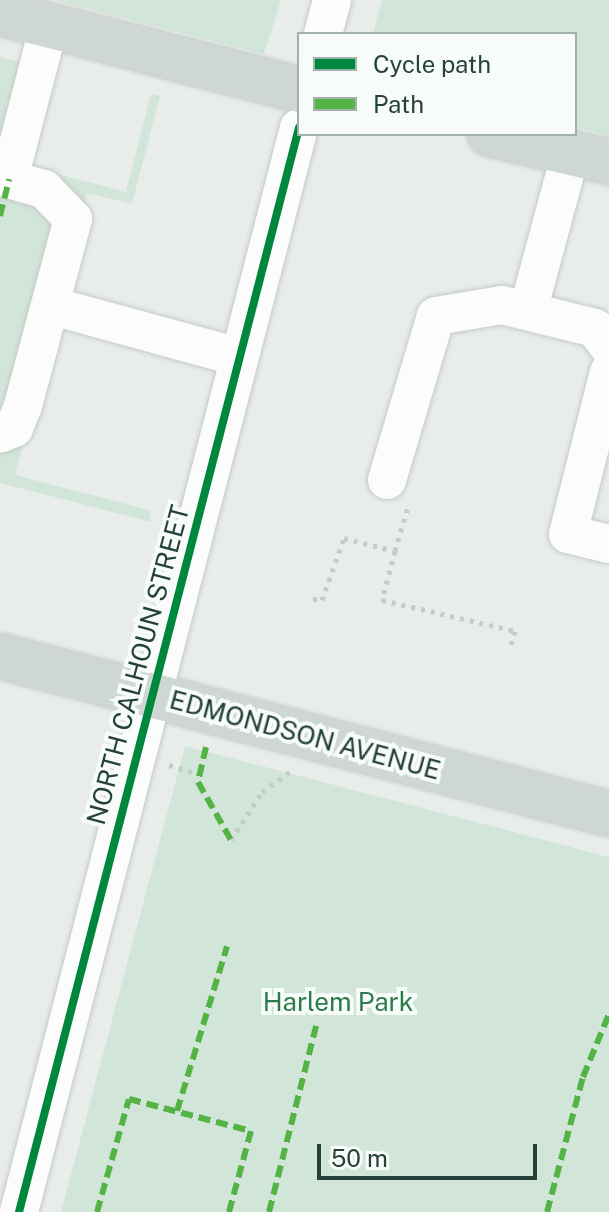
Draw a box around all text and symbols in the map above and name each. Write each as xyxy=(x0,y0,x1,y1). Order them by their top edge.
legend xyxy=(297,32,577,136)
text: Cycle path xyxy=(373,50,491,78)
text: Path xyxy=(373,90,424,118)
street label: NORTH CALHOUN STREET xyxy=(80,502,196,828)
street label: EDMONDSON AVENUE xyxy=(166,684,444,786)
park label: Harlem Park xyxy=(263,986,413,1018)
scale bar xyxy=(321,1128,541,1178)
text: 50 m xyxy=(331,1144,388,1172)

